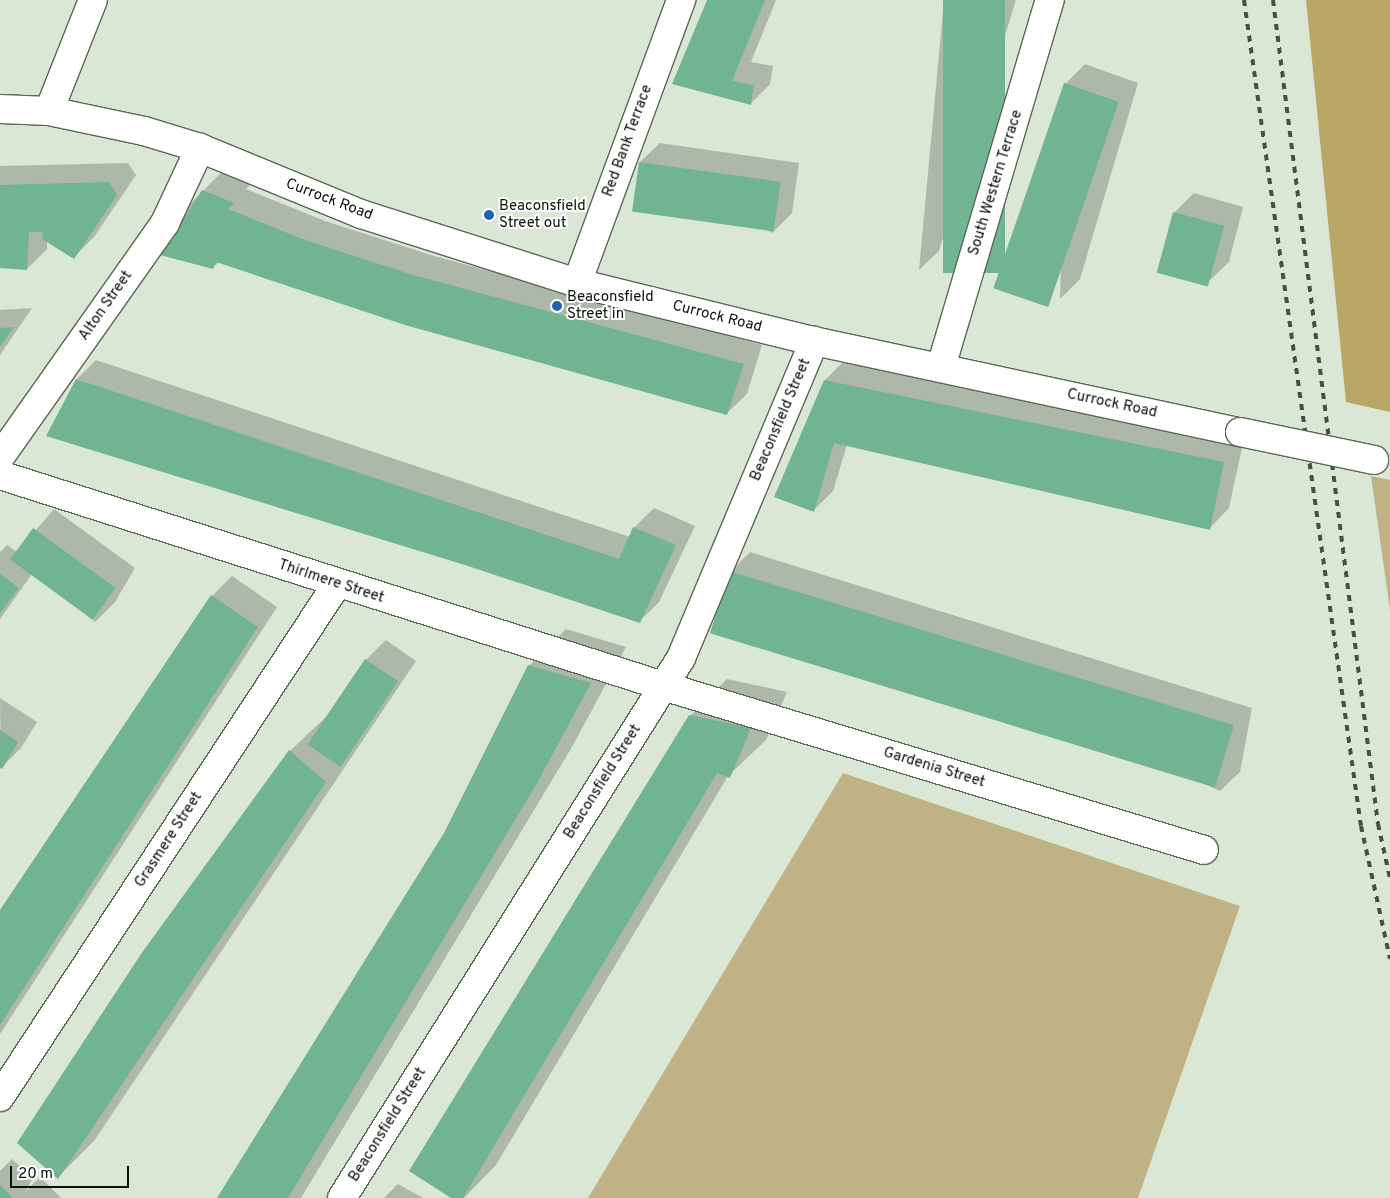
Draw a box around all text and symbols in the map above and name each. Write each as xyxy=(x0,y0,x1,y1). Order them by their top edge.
street label: Red Bank Terrace xyxy=(599,82,657,200)
street label: South Western Terrace xyxy=(965,108,1027,258)
street label: Currock Road xyxy=(283,175,375,225)
place label: Beaconsfield Street out xyxy=(499,197,586,232)
marker: Beaconsfield Street out xyxy=(483,209,495,221)
street label: Alton Street xyxy=(75,268,137,344)
place label: Beaconsfield Street in xyxy=(567,288,654,323)
street label: Currock Road xyxy=(670,297,764,337)
marker: Beaconsfield Street in xyxy=(551,300,563,312)
street label: Beaconsfield Street xyxy=(747,356,815,484)
street label: Currock Road xyxy=(1065,386,1159,422)
street label: Thirlmere Street xyxy=(276,556,386,608)
street label: Beaconsfield Street xyxy=(561,722,645,842)
street label: Gardenia Street xyxy=(881,744,987,792)
street label: Grasmere Street xyxy=(131,789,207,891)
street label: Beaconsfield Street xyxy=(346,1065,430,1185)
scale bar xyxy=(12,1156,131,1188)
text: 20 m xyxy=(18,1165,53,1184)

